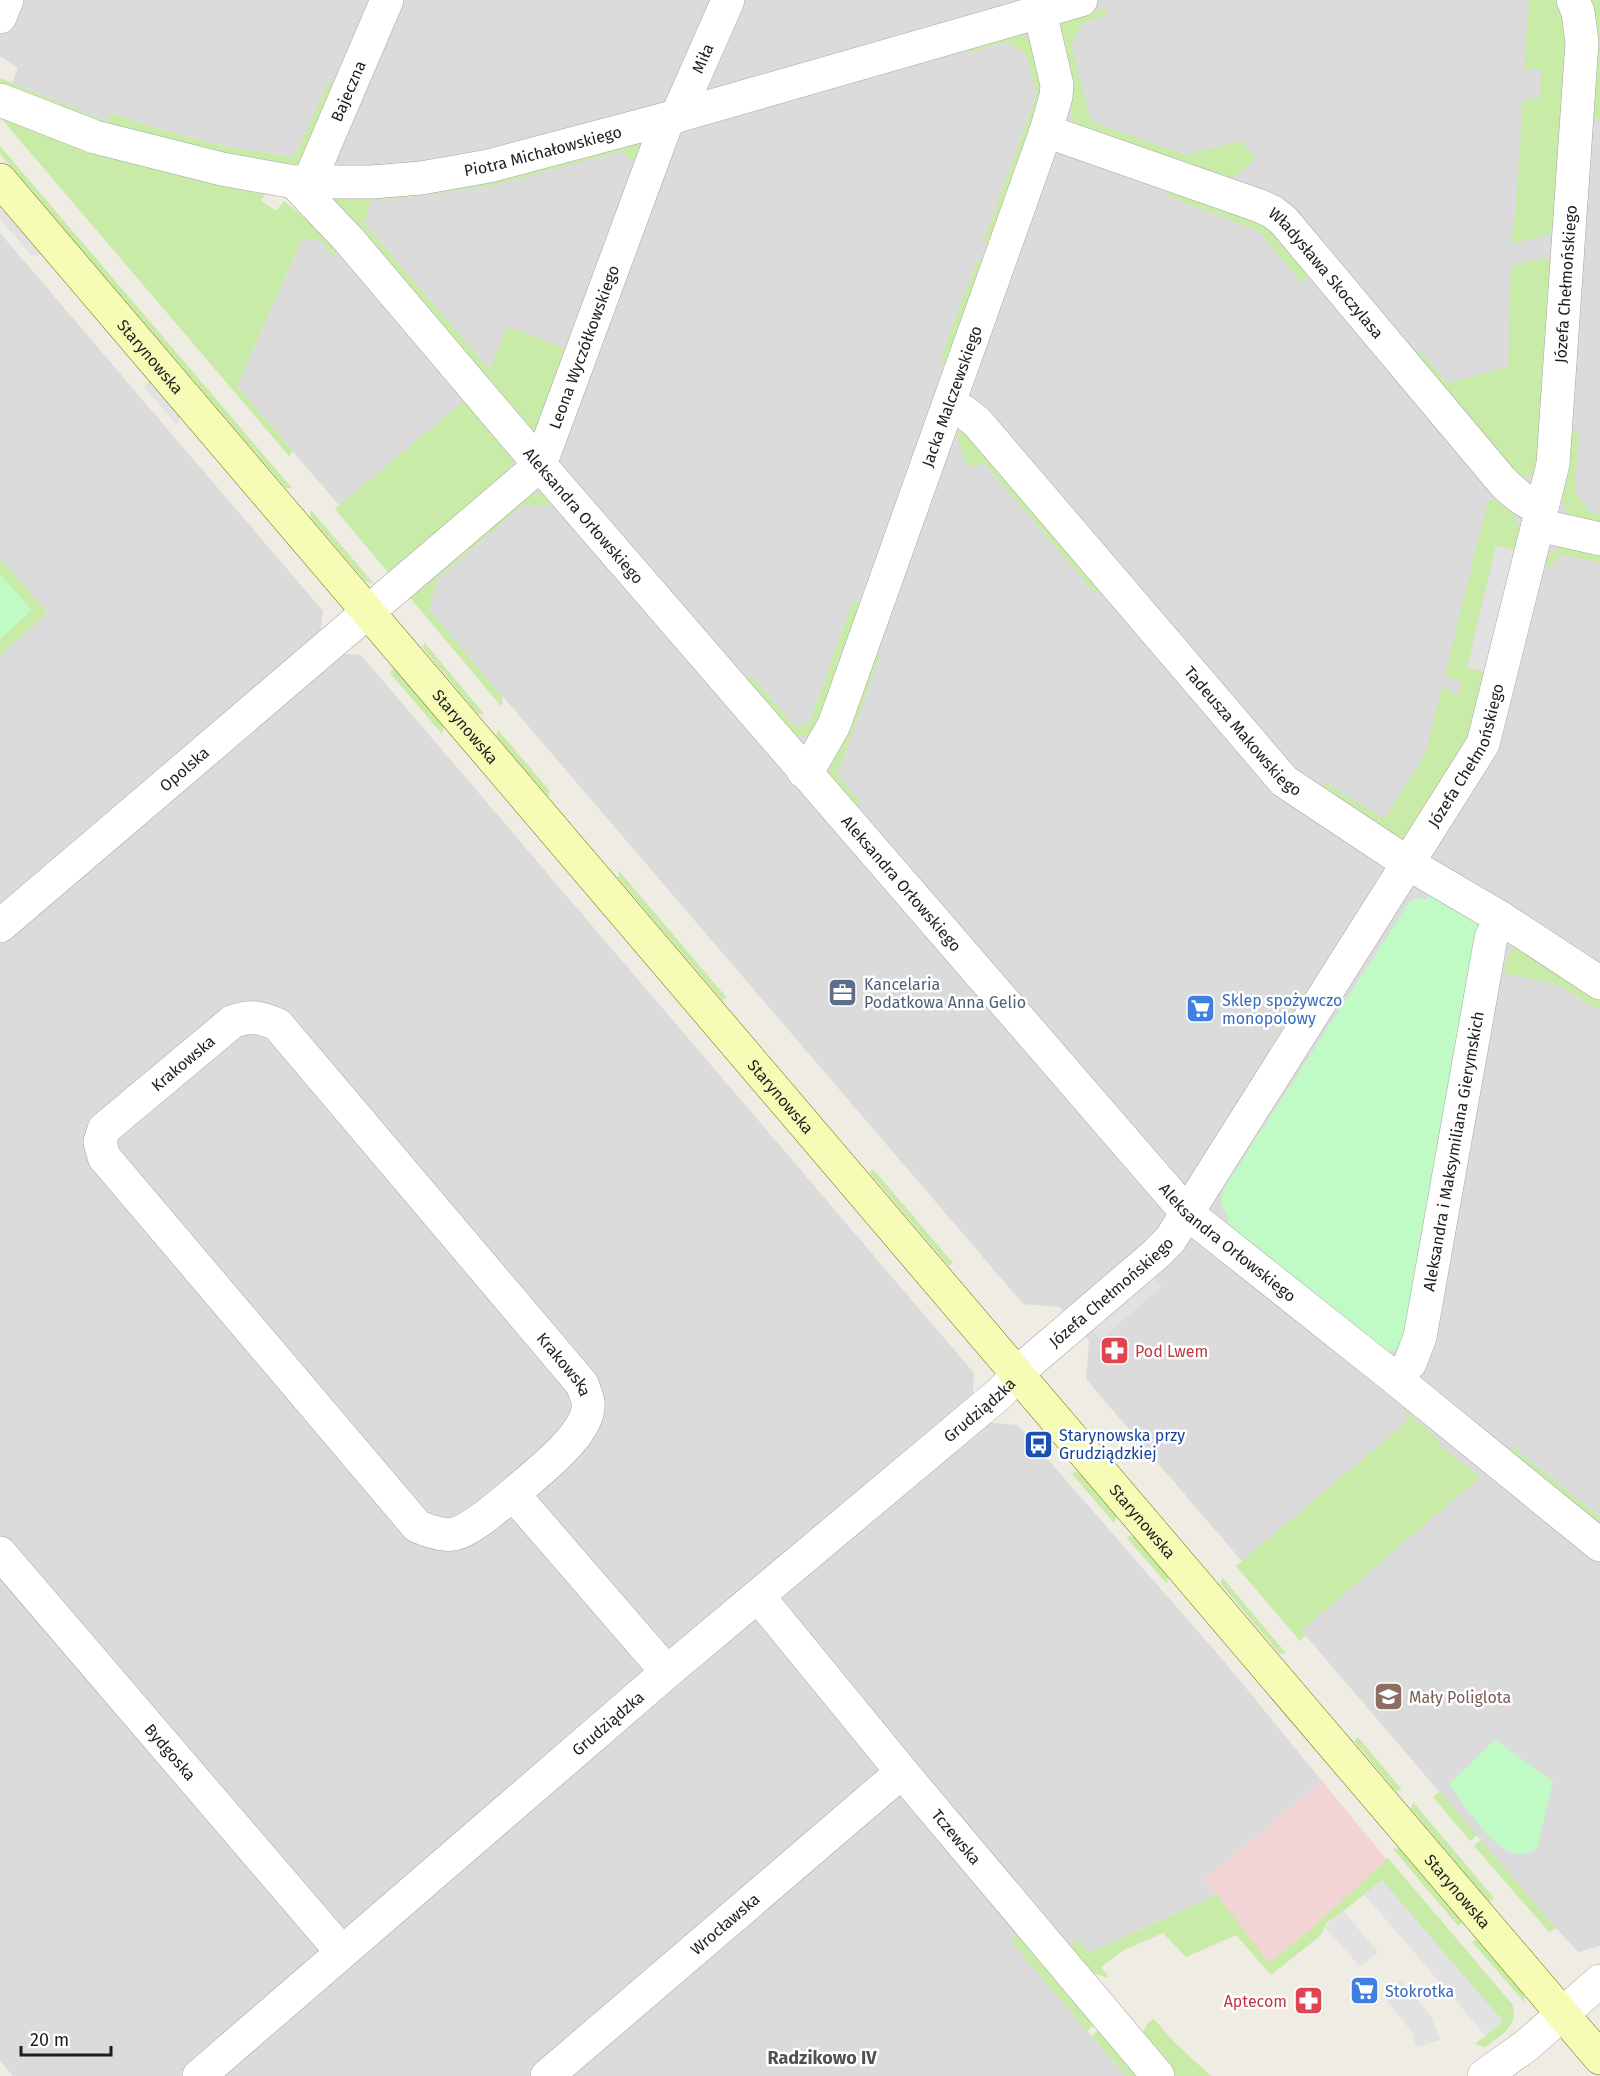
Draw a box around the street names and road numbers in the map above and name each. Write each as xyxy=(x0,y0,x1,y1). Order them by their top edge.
street label: Miła xyxy=(688,41,718,76)
street label: Bajeczna xyxy=(327,58,370,124)
street label: Piotra Michałowskiego xyxy=(462,122,624,180)
street label: Władysława Skoczylasa xyxy=(1265,203,1387,343)
street label: Józefa Chełmońskiego xyxy=(1551,204,1581,364)
street label: Leona Wyczółkowskiego xyxy=(545,262,623,432)
street label: Starynowska xyxy=(113,316,187,398)
street label: Jacka Malczewskiego xyxy=(918,323,986,470)
street label: Aleksandra Orłowskiego xyxy=(520,444,647,588)
street label: Tadeusza Makowskiego xyxy=(1180,663,1305,800)
street label: Józefa Chełmońskiego xyxy=(1424,682,1508,831)
street label: Starynowska xyxy=(428,686,502,768)
street label: Opolska xyxy=(156,743,213,796)
street label: Aleksandra Orłowskiego xyxy=(837,812,965,955)
street label: Aleksandra i Maksymiliana Gierymskich xyxy=(1419,1010,1488,1293)
street label: Krakowska xyxy=(148,1031,219,1095)
street label: Starynowska xyxy=(744,1056,817,1138)
street label: Aleksandra Orłowskiego xyxy=(1155,1179,1300,1306)
street label: Józefa Chełmońskiego xyxy=(1045,1233,1178,1351)
street label: Krakowska xyxy=(533,1329,595,1399)
street label: Grudziądzka xyxy=(940,1374,1019,1446)
street label: Starynowska xyxy=(1105,1481,1179,1563)
street label: Grudziądzka xyxy=(568,1687,648,1760)
street label: Bydgoska xyxy=(141,1720,200,1785)
street label: Tczewska xyxy=(927,1806,985,1869)
street label: Starynowska xyxy=(1421,1850,1494,1933)
street label: Wrocławska xyxy=(687,1889,763,1959)

